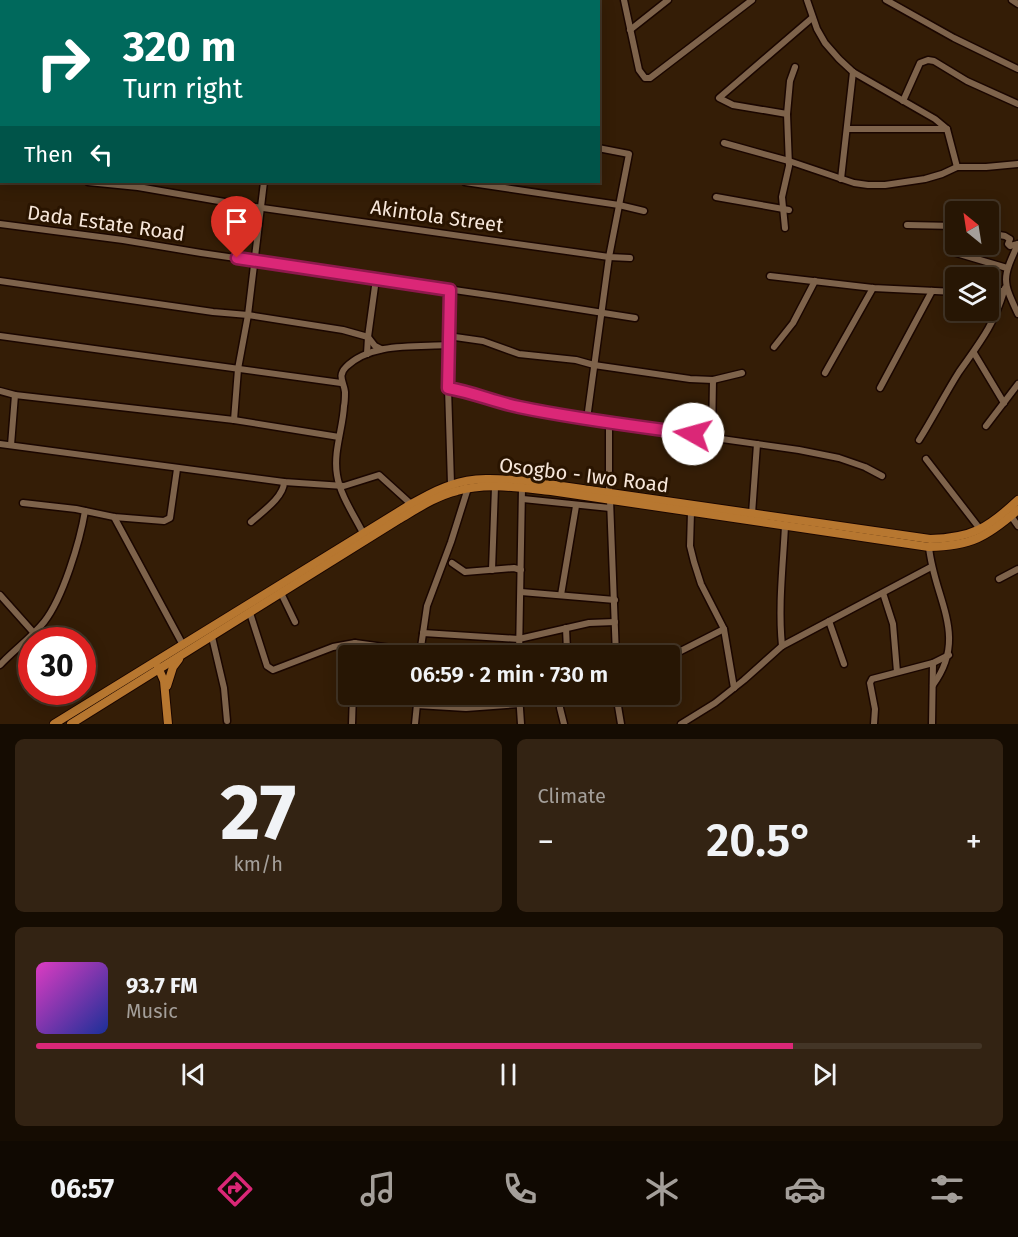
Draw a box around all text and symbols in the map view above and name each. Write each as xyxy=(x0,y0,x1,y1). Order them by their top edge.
text: 320 m xyxy=(123,22,236,72)
icon: right xyxy=(24,24,102,102)
text: Turn right xyxy=(123,73,243,105)
icon: left xyxy=(85,138,118,171)
text: Then xyxy=(24,141,73,168)
street label: Akintola Street xyxy=(369,195,506,237)
pin xyxy=(211,196,262,258)
street label: Dada Estate Road xyxy=(26,200,186,246)
north arrow xyxy=(945,201,999,255)
map controls xyxy=(945,201,999,321)
icon: arrive xyxy=(220,205,253,238)
button: layers xyxy=(945,267,999,321)
position arrow xyxy=(661,402,725,466)
street label: Osogbo - Iwo Road xyxy=(498,453,670,497)
speed limit sign: 30 xyxy=(18,627,96,705)
text: 06:59 · 2 min · 730 m xyxy=(410,661,608,688)
text: 27 xyxy=(220,766,296,860)
text: Climate xyxy=(538,784,606,808)
text: 20.5° xyxy=(706,814,813,868)
text: − xyxy=(538,822,554,862)
text: + xyxy=(966,822,982,862)
text: km/h xyxy=(234,852,283,876)
text: 93.7 FM xyxy=(126,972,198,999)
text: Music xyxy=(126,999,178,1023)
icon: previous xyxy=(177,1058,210,1091)
icon: pause xyxy=(492,1058,525,1091)
icon: next xyxy=(808,1058,841,1091)
icon: directions xyxy=(214,1168,256,1210)
icon: music xyxy=(357,1168,399,1210)
icon: phone xyxy=(499,1168,541,1210)
icon: climate xyxy=(641,1168,683,1210)
icon: car xyxy=(784,1168,826,1210)
icon: filters xyxy=(926,1168,968,1210)
text: 06:57 xyxy=(50,1173,114,1205)

